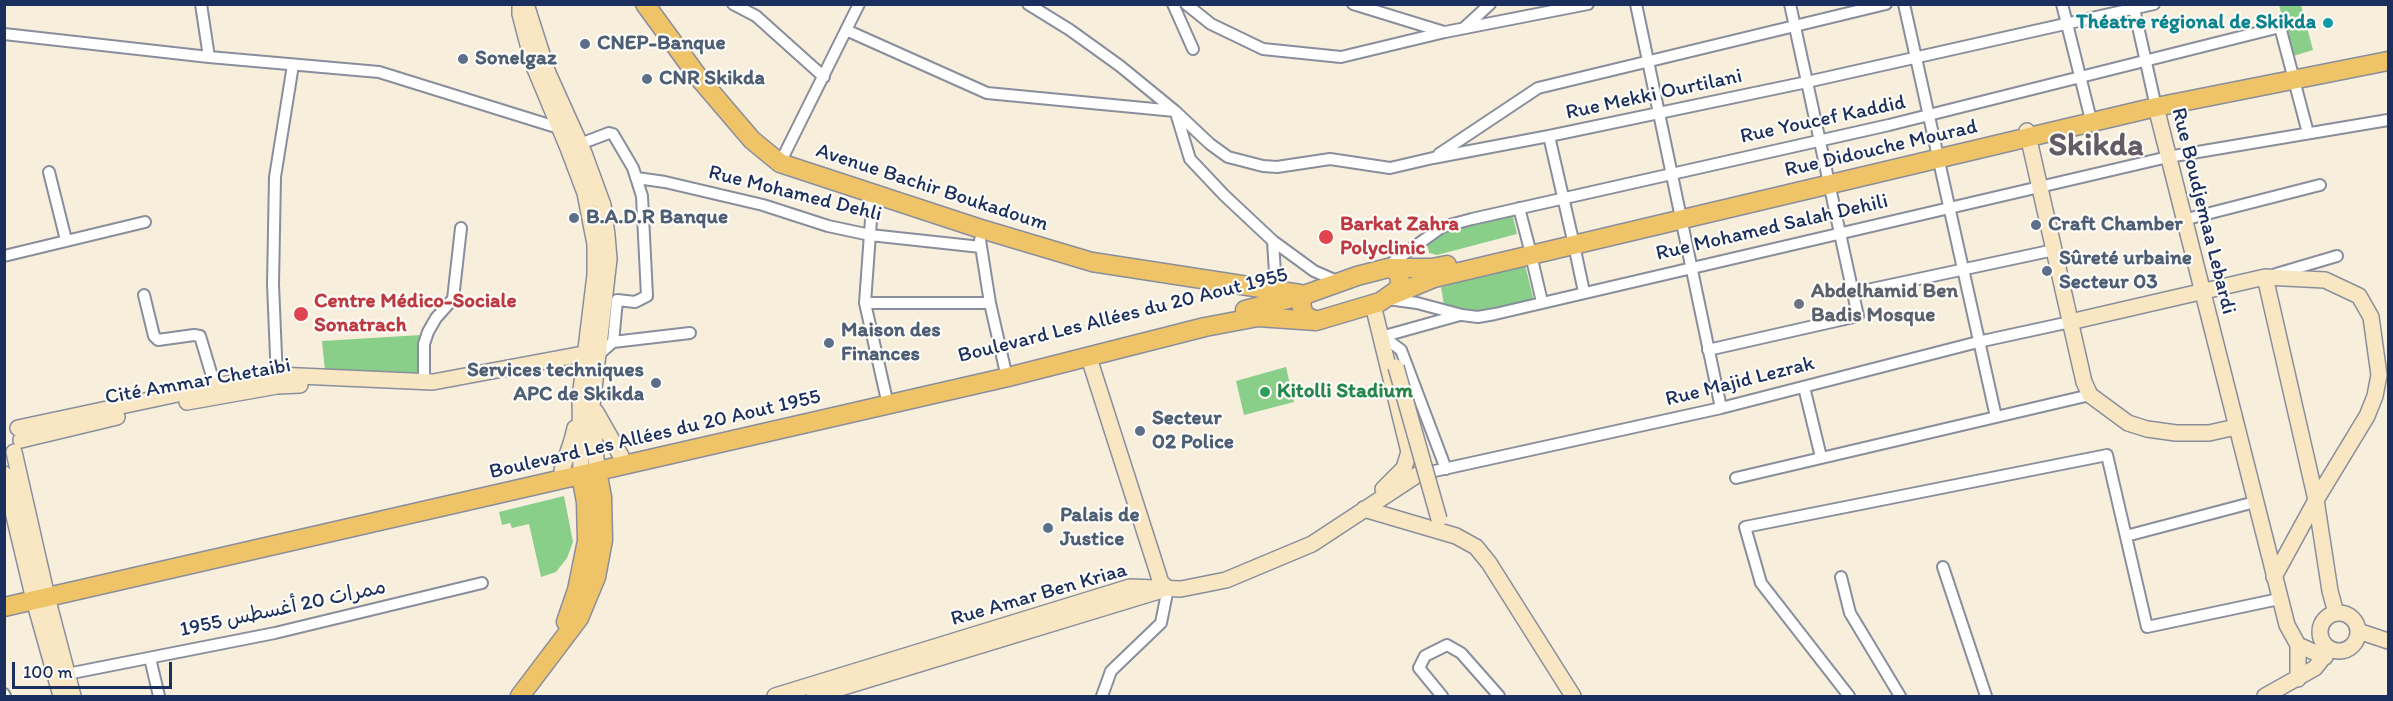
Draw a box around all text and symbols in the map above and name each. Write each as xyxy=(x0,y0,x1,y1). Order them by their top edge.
place label: Théatre régional de Skikda xyxy=(2076,10,2316,36)
marker: Théatre régional de Skikda xyxy=(2321,16,2335,30)
place label: CNEP-Banque xyxy=(597,31,726,57)
marker: CNEP-Banque xyxy=(578,37,592,51)
place label: Sonelgaz xyxy=(475,46,557,72)
marker: Sonelgaz xyxy=(456,52,470,66)
street label: Rue Mekki Ourtilani xyxy=(1564,64,1744,126)
place label: CNR Skikda xyxy=(659,66,765,92)
marker: CNR Skikda xyxy=(640,72,654,86)
street label: Rue Youcef Kaddid xyxy=(1738,90,1908,150)
street label: Rue Boudjemaa Lebardi xyxy=(2165,105,2241,317)
street label: Rue Didouche Mourad xyxy=(1782,115,1980,183)
district label: Skikda xyxy=(2048,127,2144,167)
street label: Avenue Bachir Boukadoum xyxy=(813,139,1051,237)
street label: Rue Mohamed Dehli xyxy=(706,160,884,228)
street label: Rue Mohamed Salah Dehili xyxy=(1654,189,1890,267)
place label: B.A.D.R Banque xyxy=(586,205,728,231)
marker: B.A.D.R Banque xyxy=(567,211,581,225)
place label: Barkat Zahra Polyclinic xyxy=(1340,212,1459,262)
place label: Craft Chamber xyxy=(2048,212,2183,238)
marker: Craft Chamber xyxy=(2029,218,2043,232)
marker: Barkat Zahra Polyclinic xyxy=(1317,228,1335,246)
place label: Sûreté urbaine Secteur 03 xyxy=(2059,246,2192,296)
street label: Boulevard Les Allées du 20 Aout 1955 xyxy=(955,263,1291,369)
marker: Sûreté urbaine Secteur 03 xyxy=(2040,264,2054,278)
place label: Abdelhamid Ben Badis Mosque xyxy=(1811,279,1958,329)
place label: Centre Médico-Sociale Sonatrach xyxy=(314,289,517,339)
marker: Abdelhamid Ben Badis Mosque xyxy=(1792,297,1806,311)
marker: Centre Médico-Sociale Sonatrach xyxy=(292,305,310,323)
place label: Maison des Finances xyxy=(841,318,941,368)
marker: Maison des Finances xyxy=(822,336,836,350)
street label: Rue Majid Lezrak xyxy=(1663,351,1817,413)
street label: Cité Ammar Chetaibi xyxy=(103,353,293,411)
place label: Services techniques APC de Skikda xyxy=(467,358,644,408)
marker: Services techniques APC de Skikda xyxy=(649,376,663,390)
place label: Kitolli Stadium xyxy=(1277,379,1413,405)
street label: Boulevard Les Allées du 20 Aout 1955 xyxy=(487,385,823,485)
marker: Kitolli Stadium xyxy=(1258,385,1272,399)
place label: Secteur 02 Police xyxy=(1152,406,1234,456)
marker: Secteur 02 Police xyxy=(1133,424,1147,438)
place label: Palais de Justice xyxy=(1060,503,1139,553)
marker: Palais de Justice xyxy=(1041,521,1055,535)
street label: Rue Amar Ben Kriaa xyxy=(948,558,1130,632)
street label: ممرات 20 أغسطس 1955 xyxy=(178,575,388,643)
scale bar xyxy=(15,650,176,688)
text: 100 m xyxy=(23,661,73,683)

